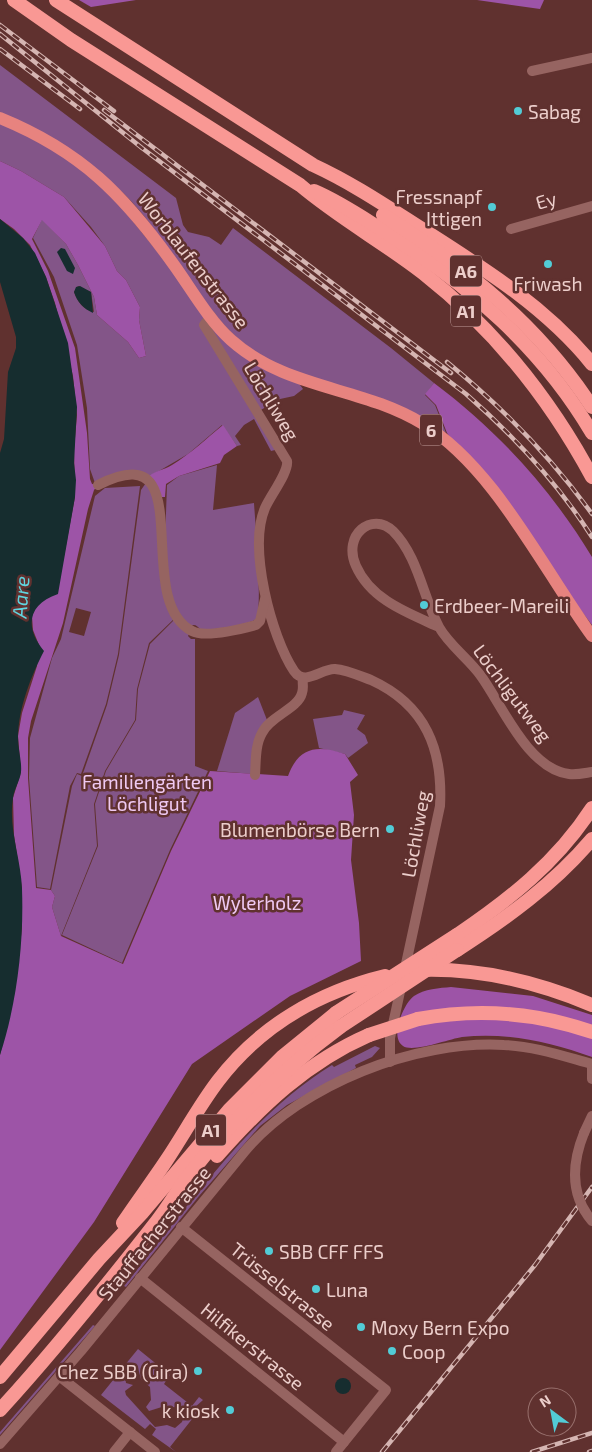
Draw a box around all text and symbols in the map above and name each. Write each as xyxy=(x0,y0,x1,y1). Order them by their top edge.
place label: Sabag xyxy=(528,100,581,123)
marker: Sabag xyxy=(512,105,524,117)
place label: Fressnapf Ittigen xyxy=(395,185,483,230)
street label: Ey xyxy=(533,186,559,214)
street label: Worblaufenstrasse xyxy=(134,187,254,333)
marker: Fressnapf Ittigen xyxy=(486,201,498,213)
road number: A6 xyxy=(450,256,482,286)
marker: Friwash xyxy=(542,258,554,270)
place label: Friwash xyxy=(514,272,582,295)
road number: A1 xyxy=(451,296,481,326)
street label: Löchliweg xyxy=(240,358,305,445)
road number: 6 xyxy=(420,414,442,446)
water label: Aare xyxy=(6,575,33,620)
place label: Erdbeer-Mareili xyxy=(434,594,569,617)
marker: Erdbeer-Mareili xyxy=(418,599,430,611)
street label: Löchligutweg xyxy=(469,640,557,747)
park label: Familiengärten Löchligut xyxy=(82,770,212,815)
street label: Löchliweg xyxy=(396,788,434,879)
place label: Blumenbörse Bern xyxy=(220,818,380,841)
marker: Blumenbörse Bern xyxy=(384,823,396,835)
park label: Wylerholz xyxy=(213,891,301,914)
road number: A1 xyxy=(196,1114,226,1146)
street label: Stauffacherstrasse xyxy=(93,1161,215,1305)
street label: Trüsselstrasse xyxy=(226,1237,340,1335)
place label: SBB CFF FFS xyxy=(279,1240,384,1263)
marker: SBB CFF FFS xyxy=(263,1245,275,1257)
place label: Luna xyxy=(326,1278,368,1301)
marker: Luna xyxy=(310,1283,322,1295)
street label: Hilfikerstrasse xyxy=(197,1297,309,1395)
place label: Moxy Bern Expo xyxy=(371,1316,510,1339)
marker: Moxy Bern Expo xyxy=(355,1321,367,1333)
place label: Coop xyxy=(402,1340,445,1363)
marker: Coop xyxy=(386,1345,398,1357)
place label: Chez SBB (Gira) xyxy=(57,1360,188,1383)
marker: Chez SBB (Gira) xyxy=(192,1365,204,1377)
north arrow xyxy=(527,1387,577,1437)
text: N xyxy=(536,1391,554,1410)
place label: k kiosk xyxy=(162,1399,220,1422)
marker: k kiosk xyxy=(224,1404,236,1416)

